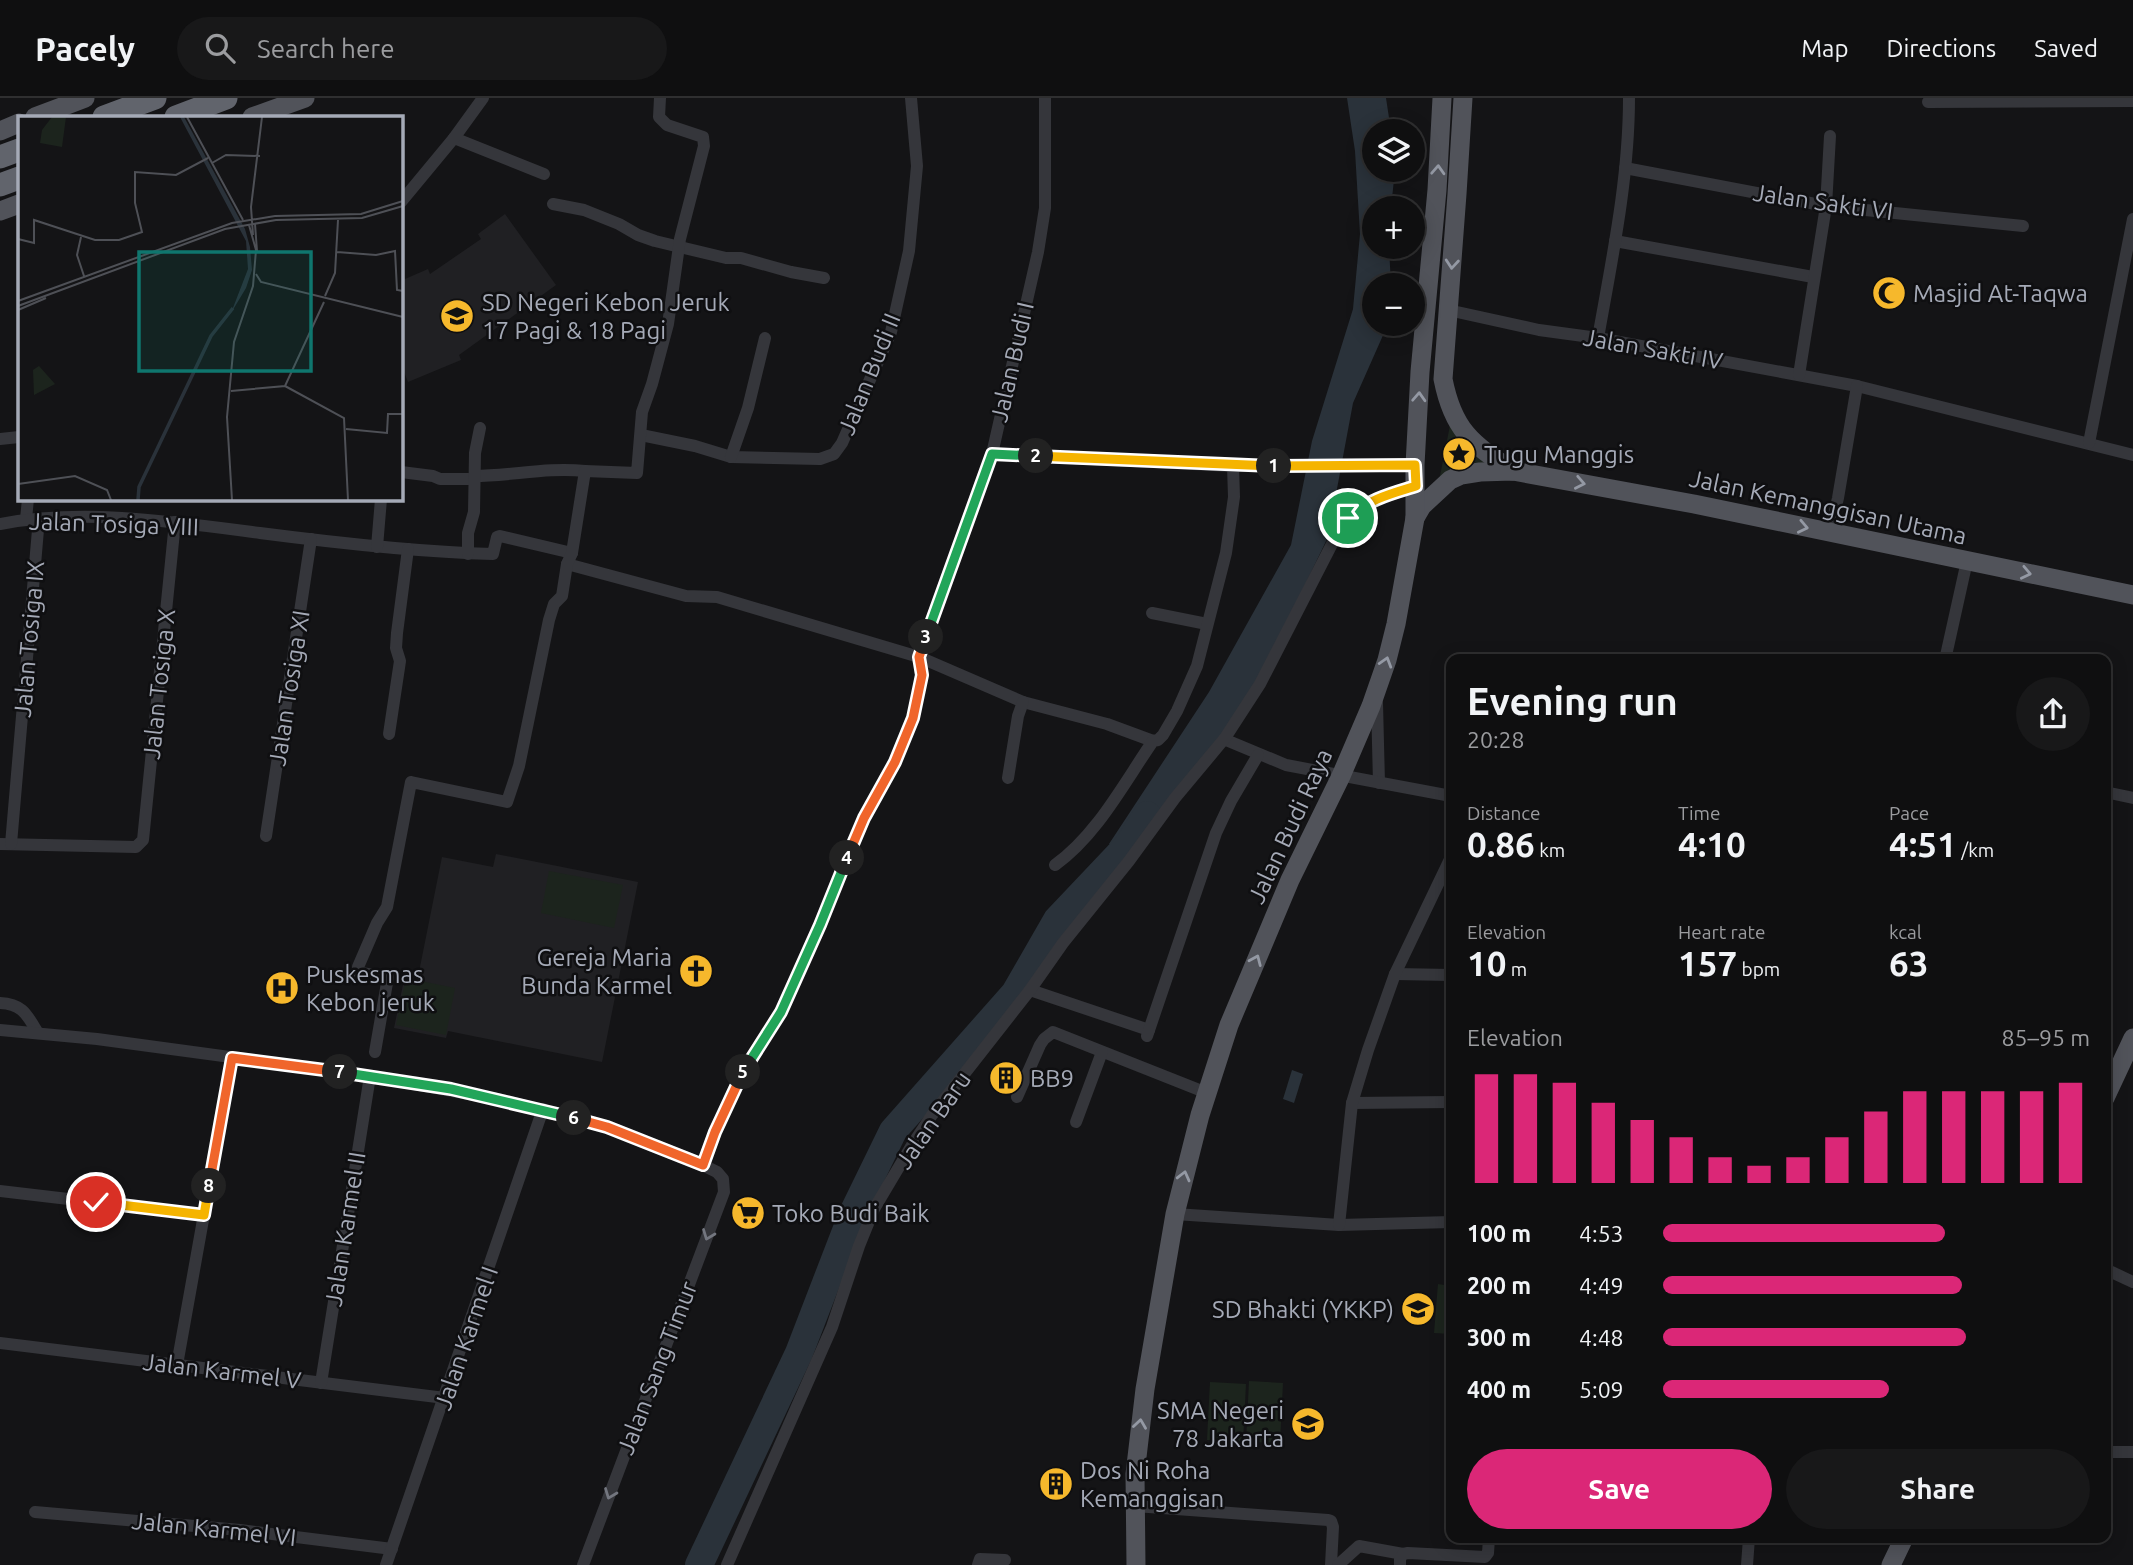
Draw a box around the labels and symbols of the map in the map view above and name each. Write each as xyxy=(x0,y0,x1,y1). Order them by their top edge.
inset map xyxy=(18,116,402,500)
one-way arrow xyxy=(1430,165,1445,176)
street label: Jalan Sakti VI xyxy=(1751,179,1895,225)
one-way arrow xyxy=(1445,259,1460,270)
mosque icon: Masjid At-Taqwa xyxy=(1870,274,1908,312)
place label: Masjid At-Taqwa xyxy=(1913,280,2088,307)
place label: SD Negeri Kebon Jeruk 17 Pagi & 18 Pagi xyxy=(482,289,730,344)
school or university icon: SD Negeri Kebon Jeruk 17 Pagi & 18 Pagi xyxy=(438,297,476,335)
street label: Jalan Budi I xyxy=(985,299,1039,425)
street label: Jalan Budi II xyxy=(832,309,906,439)
street label: Jalan Sakti IV xyxy=(1581,323,1725,375)
one-way arrow xyxy=(1411,391,1426,402)
place icon: Tugu Manggis xyxy=(1440,435,1478,473)
pin: 2 xyxy=(1018,438,1054,474)
place label: Tugu Manggis xyxy=(1484,441,1634,468)
pin: 1 xyxy=(1256,448,1292,484)
street label: Jalan Kemanggisan Utama xyxy=(1687,464,1969,550)
one-way arrow xyxy=(1574,475,1586,490)
pin xyxy=(1318,488,1378,548)
street label: Jalan Tosiga VIII xyxy=(29,508,199,540)
one-way arrow xyxy=(1797,518,1809,533)
street label: Jalan Tosiga IX xyxy=(9,559,49,718)
one-way arrow xyxy=(2020,564,2032,579)
street label: Jalan Tosiga X xyxy=(138,607,180,760)
street label: Jalan Tosiga XI xyxy=(263,608,315,768)
pin: 3 xyxy=(908,620,944,654)
one-way arrow xyxy=(1377,656,1392,668)
street label: Jalan Budi Raya xyxy=(1242,744,1338,908)
pin: 4 xyxy=(830,840,864,876)
place label: Gereja Maria Bunda Karmel xyxy=(521,944,672,999)
church icon: Gereja Maria Bunda Karmel xyxy=(677,952,715,990)
one-way arrow xyxy=(1248,955,1262,967)
place label: Puskesmas Kebon jeruk xyxy=(306,961,435,1016)
hospital icon: Puskesmas Kebon jeruk xyxy=(263,969,301,1007)
pin: 7 xyxy=(322,1054,358,1090)
pin: 5 xyxy=(726,1054,760,1090)
building icon: BB9 xyxy=(987,1059,1025,1097)
place label: BB9 xyxy=(1030,1065,1074,1092)
street label: Jalan Baru xyxy=(890,1066,976,1174)
pin: 6 xyxy=(556,1100,592,1136)
street label: Jalan Karmel II xyxy=(319,1150,371,1308)
pin: 8 xyxy=(192,1168,227,1204)
one-way arrow xyxy=(1176,1170,1190,1182)
pin xyxy=(66,1172,126,1232)
supermarket icon: Toko Budi Baik xyxy=(729,1194,767,1232)
place label: Toko Budi Baik xyxy=(772,1200,929,1227)
one-way arrow xyxy=(702,1228,716,1240)
street label: Jalan Karmel I xyxy=(429,1263,503,1413)
street label: Jalan Sang Timur xyxy=(612,1278,702,1458)
school or university icon: SD Bhakti (YKKP) xyxy=(1399,1290,1437,1328)
place label: SD Bhakti (YKKP) xyxy=(1212,1296,1394,1323)
street label: Jalan Karmel V xyxy=(141,1348,303,1394)
place label: SMA Negeri 78 Jakarta xyxy=(1157,1397,1284,1452)
school or university icon: SMA Negeri 78 Jakarta xyxy=(1289,1405,1327,1443)
one-way arrow xyxy=(1133,1418,1148,1429)
place label: Dos Ni Roha Kemanggisan xyxy=(1080,1457,1224,1512)
building icon: Dos Ni Roha Kemanggisan xyxy=(1037,1465,1075,1503)
one-way arrow xyxy=(604,1487,618,1499)
street label: Jalan Karmel VI xyxy=(130,1507,298,1551)

